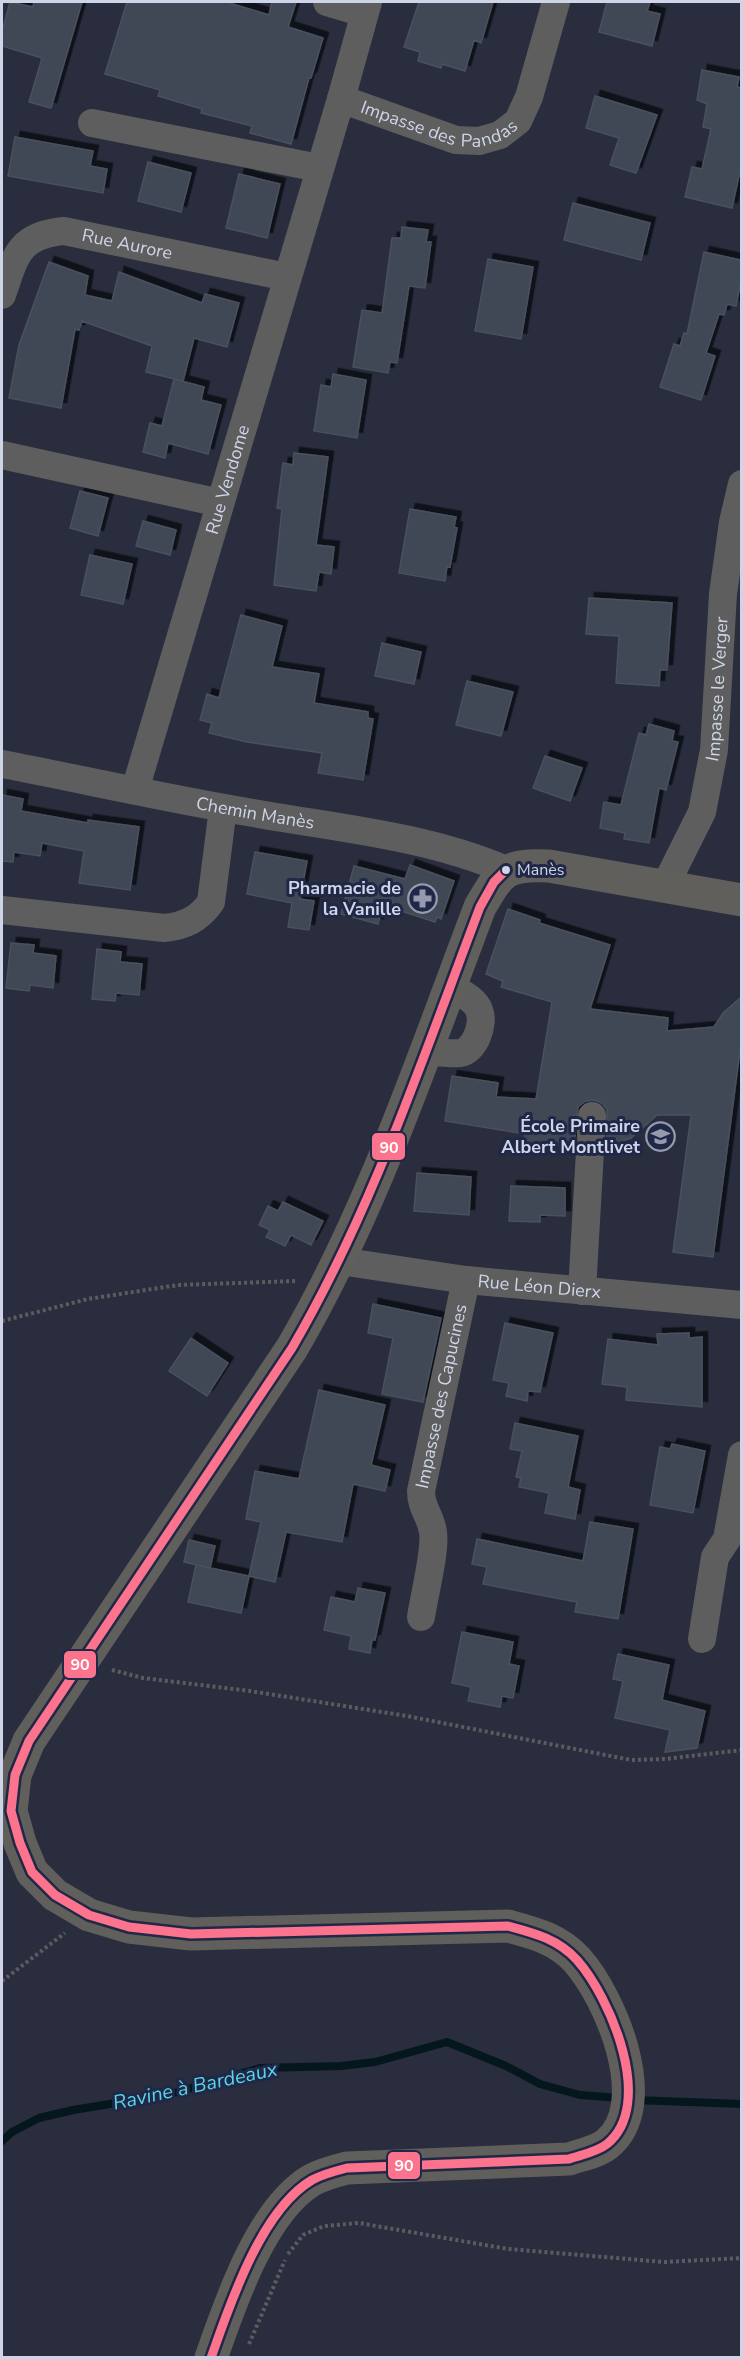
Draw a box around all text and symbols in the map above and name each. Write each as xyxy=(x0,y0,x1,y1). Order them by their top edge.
street label: Impasse des Pandas xyxy=(357,95,523,153)
street label: Rue Aurore xyxy=(80,223,175,265)
street label: Rue Vendome xyxy=(200,422,255,537)
street label: Impasse le Verger xyxy=(700,615,734,763)
street label: Chemin Manès xyxy=(194,791,316,835)
place label: Manès xyxy=(517,859,564,881)
marker: Manès xyxy=(500,864,512,876)
place label: Pharmacie de la Vanille xyxy=(288,876,401,921)
pharmacy icon: Pharmacie de la Vanille xyxy=(406,882,438,914)
place label: École Primaire Albert Montlivet xyxy=(501,1114,640,1159)
school or university icon: École Primaire Albert Montlivet xyxy=(645,1120,677,1152)
line badge: 90 xyxy=(371,1132,406,1161)
text: 90 xyxy=(379,1137,399,1159)
street label: Rue Léon Dierx xyxy=(477,1269,602,1304)
street label: Impasse des Capucines xyxy=(410,1302,473,1491)
line badge: 90 xyxy=(63,1650,97,1679)
text: 90 xyxy=(70,1654,90,1676)
water label: Ravine à Bardeaux xyxy=(110,2055,280,2117)
line badge: 90 xyxy=(387,2151,421,2180)
text: 90 xyxy=(394,2155,414,2177)

